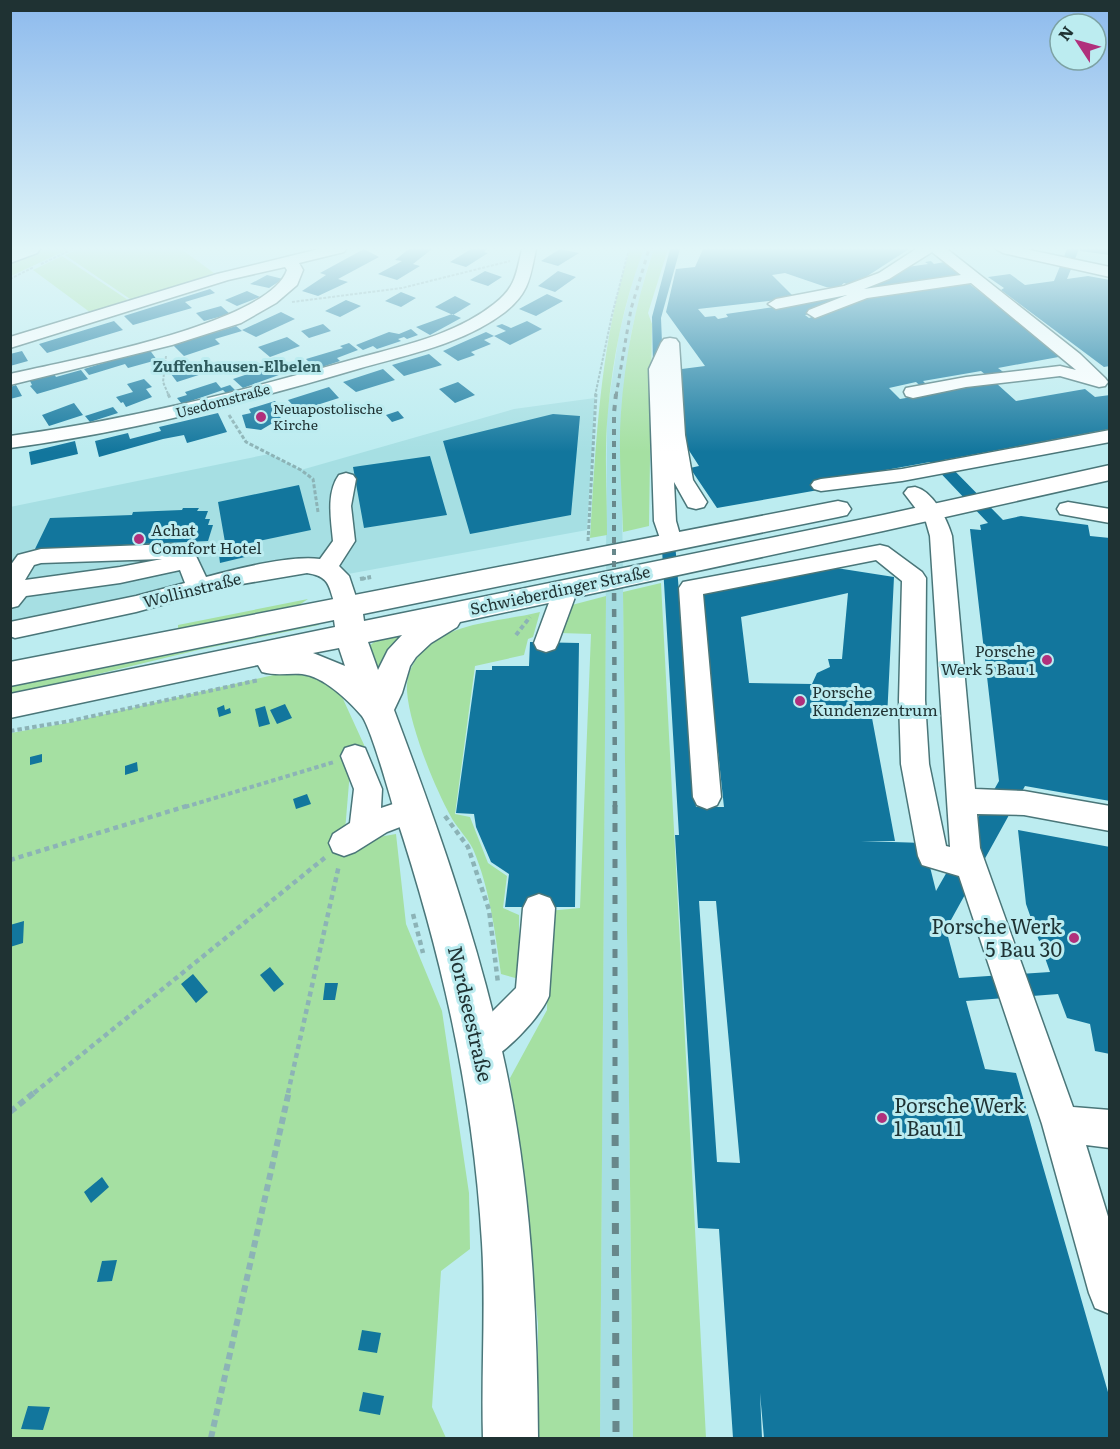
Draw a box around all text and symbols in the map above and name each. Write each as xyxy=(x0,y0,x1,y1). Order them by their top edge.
north arrow xyxy=(1048,12,1108,72)
text: N xyxy=(1051,20,1079,45)
district label: Zuffenhausen-Elbelen xyxy=(153,354,322,377)
street label: Usedomstraße xyxy=(173,378,272,422)
place label: Neuapostolische Kirche xyxy=(273,398,383,434)
marker: Neuapostolische Kirche xyxy=(254,410,268,424)
place label: Achat Comfort Hotel xyxy=(151,517,262,559)
marker: Achat Comfort Hotel xyxy=(132,532,146,546)
street label: Schwieberdinger Straße xyxy=(467,558,652,620)
street label: Wollinstraße xyxy=(140,565,243,613)
place label: Porsche Werk 5 Bau 1 xyxy=(941,638,1035,680)
marker: Porsche Werk 5 Bau 1 xyxy=(1040,653,1054,667)
place label: Porsche Kundenzentrum xyxy=(812,679,938,721)
marker: Porsche Kundenzentrum xyxy=(793,694,807,708)
place label: Porsche Werk 5 Bau 30 xyxy=(931,910,1063,963)
marker: Porsche Werk 5 Bau 30 xyxy=(1067,931,1081,945)
street label: Nordseestraße xyxy=(442,943,502,1085)
place label: Porsche Werk 1 Bau 11 xyxy=(894,1089,1026,1142)
marker: Porsche Werk 1 Bau 11 xyxy=(875,1111,889,1125)

